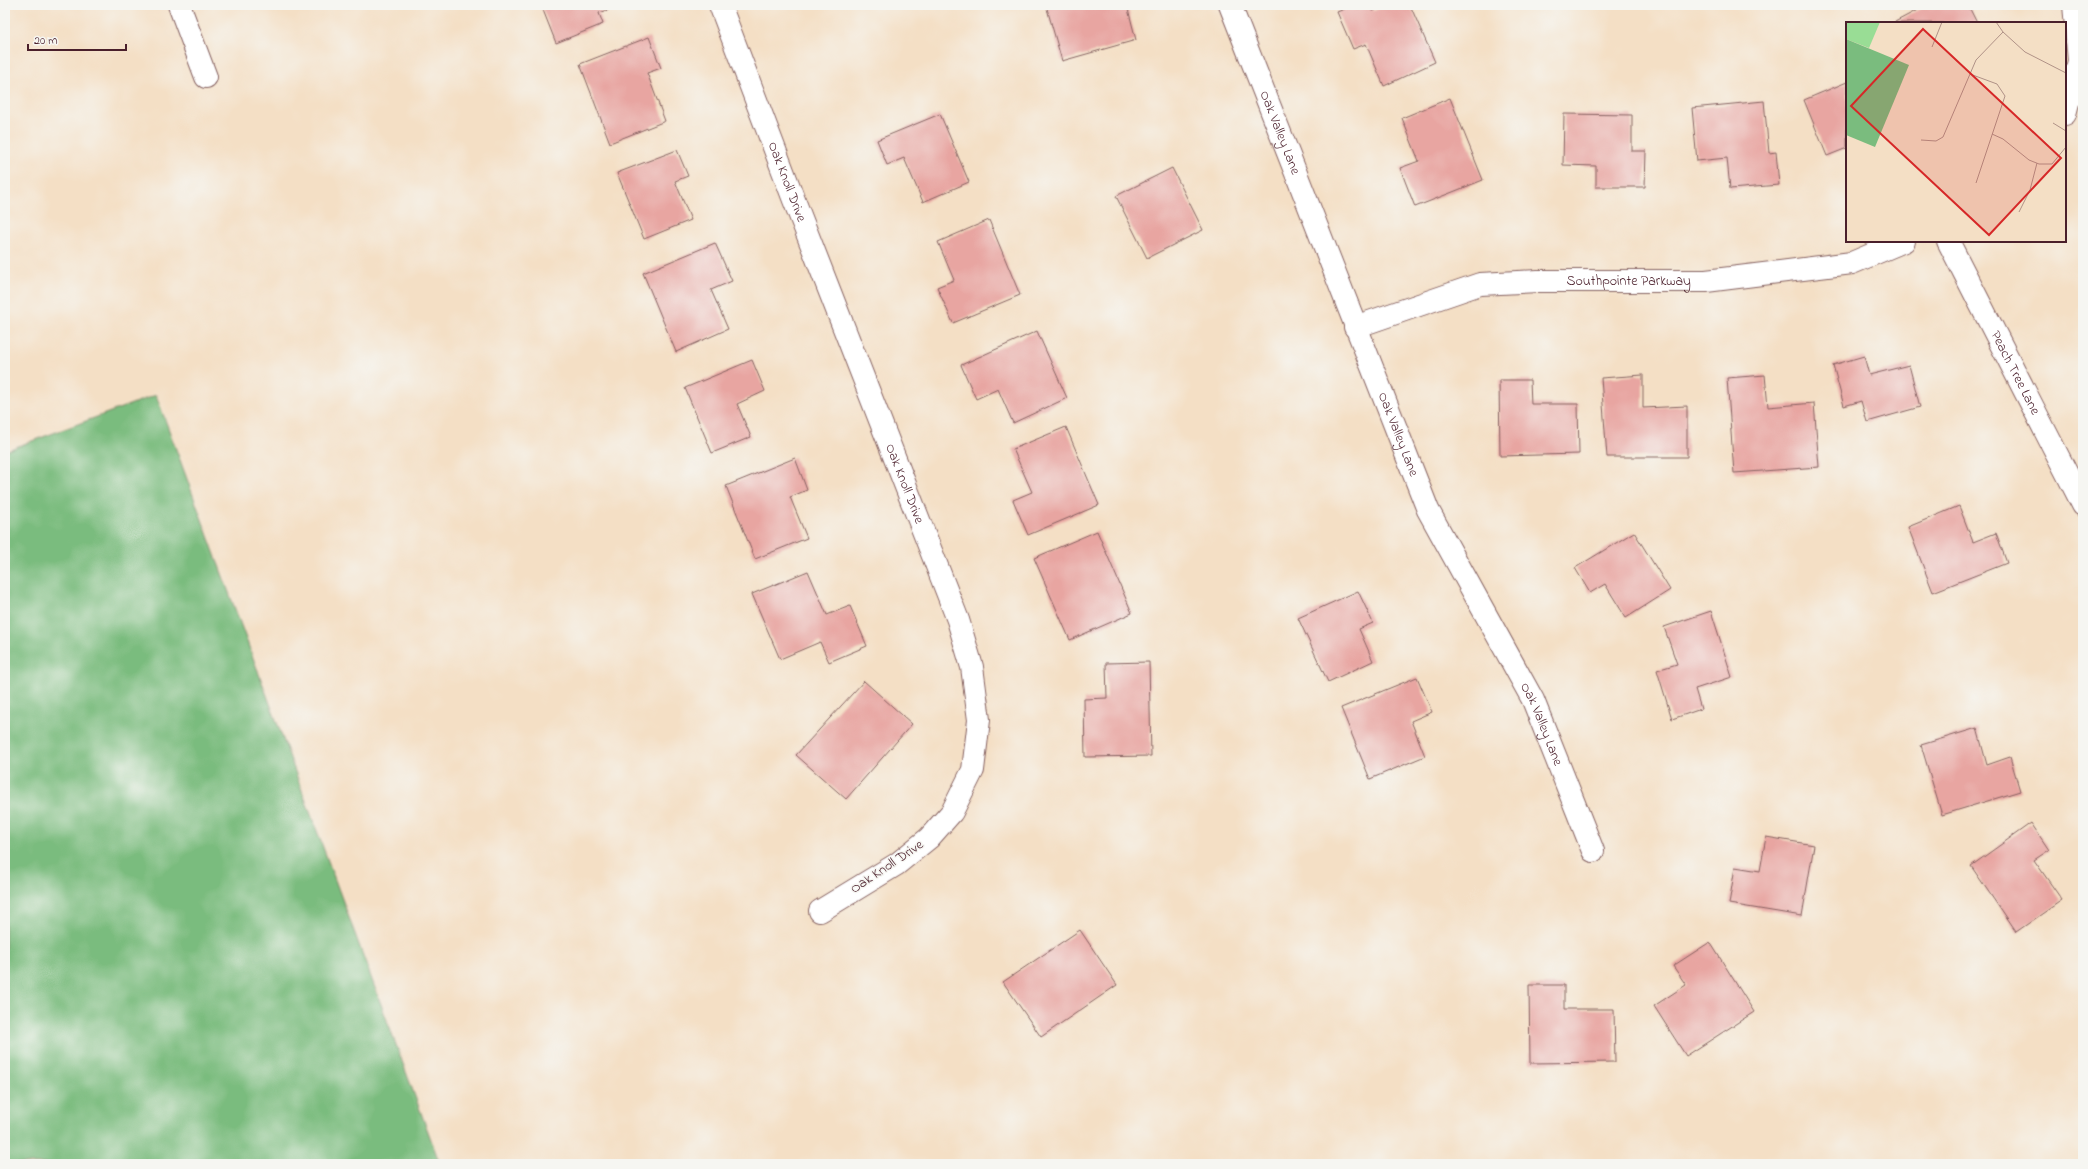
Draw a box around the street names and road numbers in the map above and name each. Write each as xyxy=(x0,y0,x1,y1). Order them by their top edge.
street label: Oak Valley Lane xyxy=(1254,87,1306,178)
street label: Oak Knoll Drive xyxy=(762,138,812,226)
street label: Southpointe Parkway xyxy=(1567,271,1691,293)
street label: Peach Tree Lane xyxy=(1985,327,2046,419)
street label: Oak Valley Lane xyxy=(1372,389,1425,480)
street label: Oak Knoll Drive xyxy=(880,440,930,527)
street label: Oak Valley Lane xyxy=(1515,678,1569,769)
street label: Oak Knoll Drive xyxy=(846,834,928,899)

